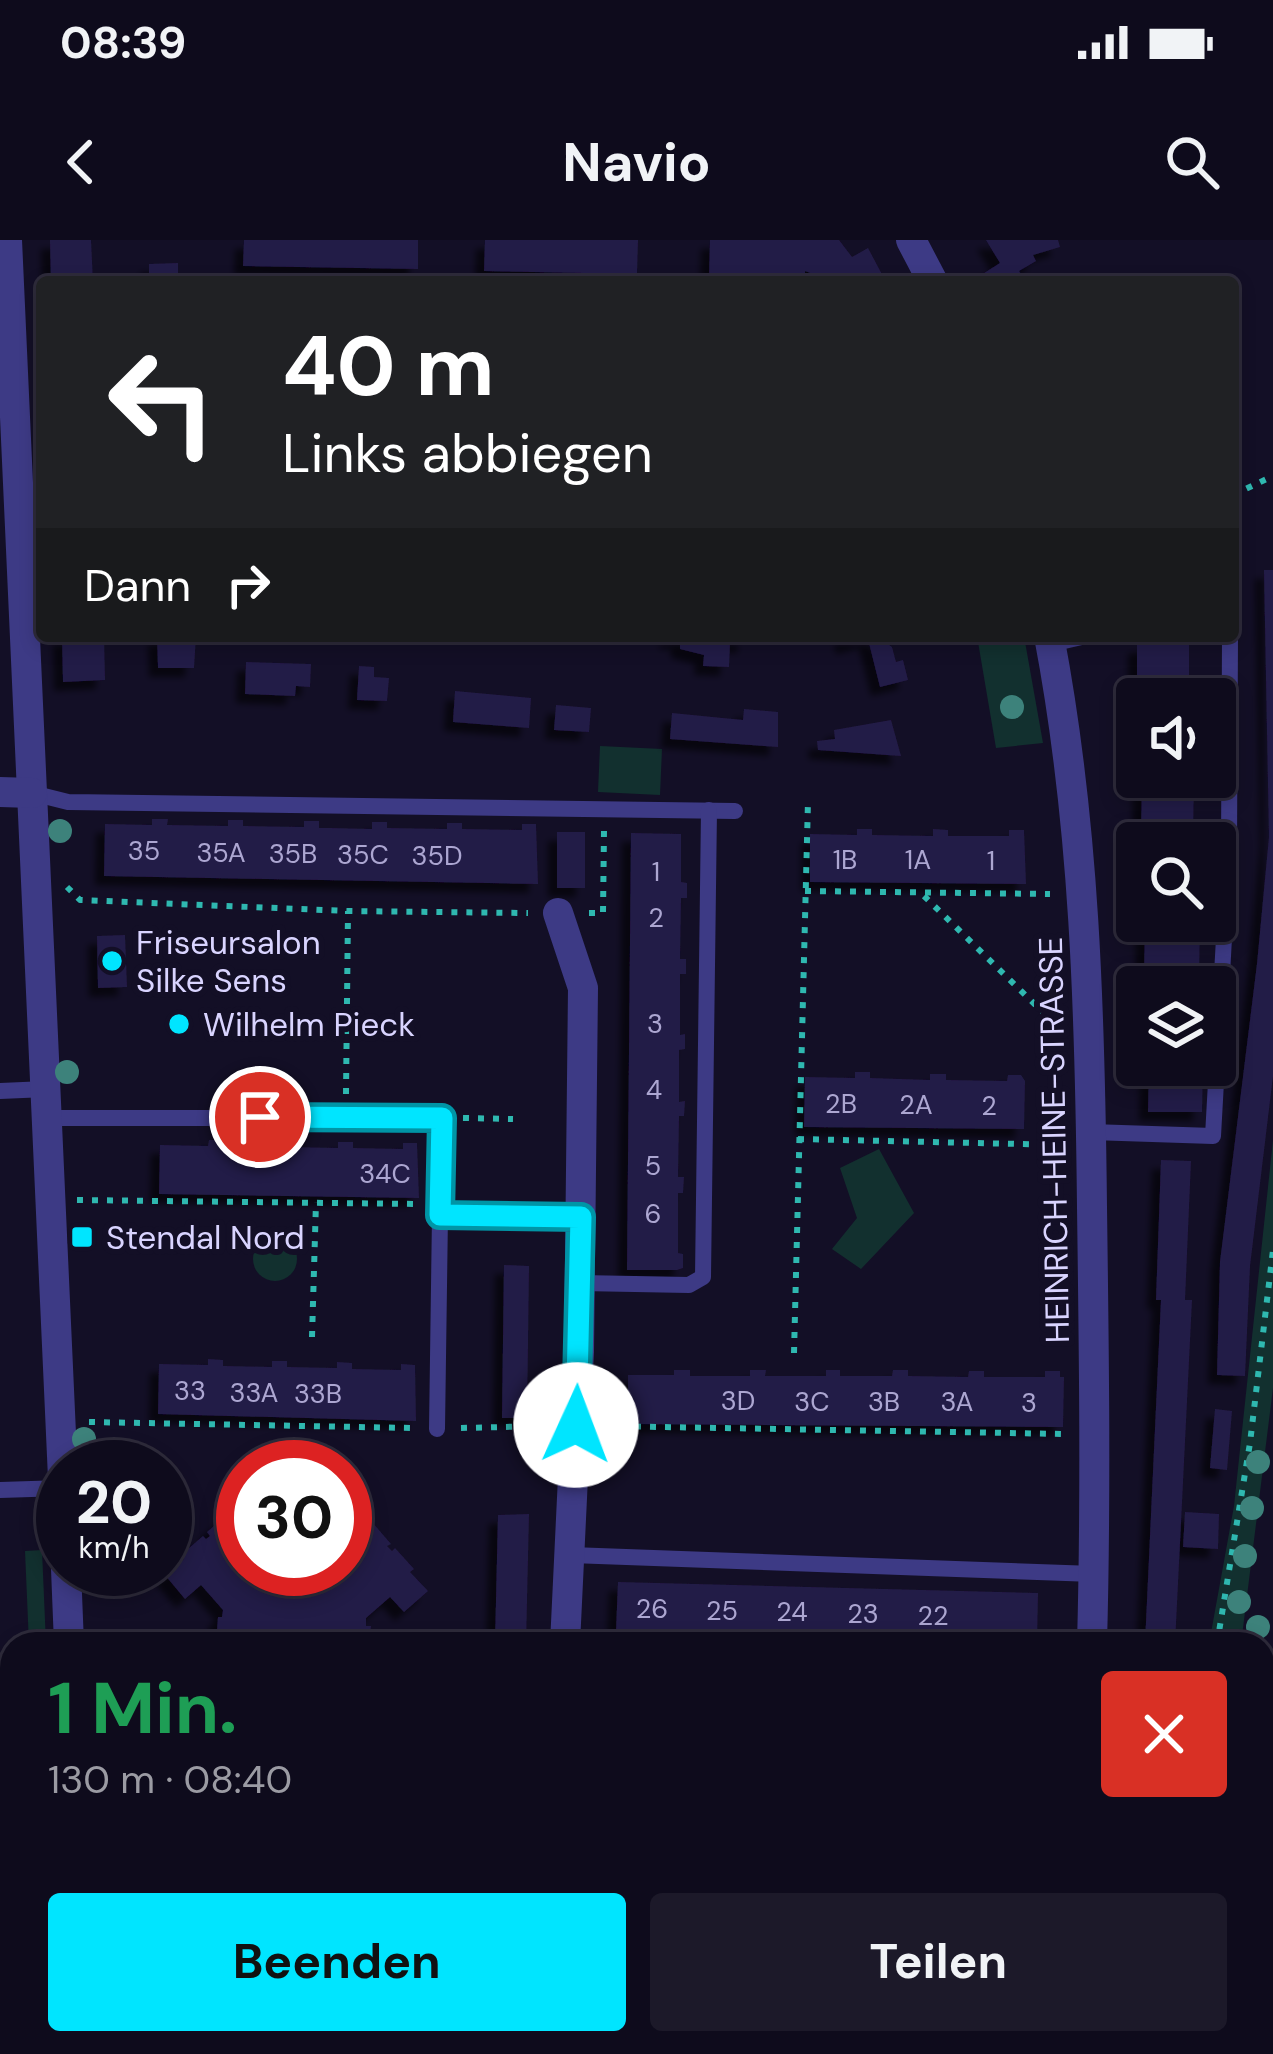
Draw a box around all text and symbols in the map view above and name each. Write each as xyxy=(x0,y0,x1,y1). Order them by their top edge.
text: 08:39 xyxy=(60,13,186,72)
text: Navio xyxy=(562,127,711,198)
icon: back xyxy=(48,129,114,195)
icon: search xyxy=(1159,129,1225,195)
text: 40 m xyxy=(282,312,495,421)
icon: left xyxy=(84,324,240,480)
text: Links abbiegen xyxy=(282,418,653,489)
icon: right xyxy=(215,552,281,618)
text: Dann xyxy=(84,556,191,615)
map controls xyxy=(1116,678,1236,1086)
button: sound xyxy=(1116,678,1236,798)
button: search xyxy=(1116,822,1236,942)
house number: 35 xyxy=(128,833,160,868)
house number: 35A xyxy=(196,835,246,870)
house number: 35B xyxy=(269,836,317,871)
house number: 35C xyxy=(337,837,389,872)
house number: 35D xyxy=(411,838,463,873)
house number: 1B xyxy=(833,842,857,877)
house number: 1A xyxy=(905,842,931,877)
house number: 1 xyxy=(987,843,995,878)
house number: 1 xyxy=(652,854,660,889)
house number: 2 xyxy=(648,900,664,935)
place label: Friseursalon Silke Sens xyxy=(136,921,321,1002)
street label: HEINRICH-HEINE-STRASSE xyxy=(1029,936,1079,1344)
marker: Friseursalon Silke Sens xyxy=(99,948,125,974)
button: layers xyxy=(1116,966,1236,1086)
place label: Wilhelm Pieck xyxy=(203,1003,415,1046)
house number: 3 xyxy=(647,1006,663,1041)
marker: Wilhelm Pieck xyxy=(166,1011,192,1037)
pin xyxy=(209,1066,311,1168)
house number: 4 xyxy=(646,1072,662,1107)
icon: arrive xyxy=(227,1084,293,1150)
house number: 2B xyxy=(825,1086,857,1121)
house number: 2A xyxy=(899,1087,933,1122)
house number: 2 xyxy=(981,1088,997,1123)
house number: 5 xyxy=(645,1148,661,1183)
house number: 34C xyxy=(359,1156,411,1191)
house number: 6 xyxy=(645,1196,661,1231)
place label: Stendal Nord xyxy=(106,1216,305,1259)
marker: Stendal Nord xyxy=(69,1224,95,1250)
position arrow xyxy=(513,1362,639,1488)
house number: 33 xyxy=(174,1373,206,1408)
house number: 33A xyxy=(230,1375,278,1410)
house number: 33B xyxy=(294,1376,342,1411)
house number: 3D xyxy=(721,1383,755,1418)
house number: 3C xyxy=(794,1384,830,1419)
house number: 3B xyxy=(868,1384,900,1419)
house number: 3A xyxy=(941,1384,973,1419)
house number: 3 xyxy=(1021,1385,1037,1420)
speed limit sign: 30 xyxy=(216,1440,372,1596)
text: 20 xyxy=(76,1463,152,1542)
text: km/h xyxy=(79,1528,149,1567)
house number: 26 xyxy=(636,1591,668,1626)
house number: 25 xyxy=(706,1593,738,1628)
house number: 24 xyxy=(776,1594,808,1629)
house number: 23 xyxy=(847,1596,879,1631)
house number: 22 xyxy=(917,1598,949,1633)
text: 1 Min. xyxy=(48,1662,237,1755)
button: close xyxy=(1101,1671,1227,1797)
text: 130 m · 08:40 xyxy=(48,1754,292,1805)
button: Beenden xyxy=(48,1893,626,2031)
button: Teilen xyxy=(650,1893,1227,2031)

